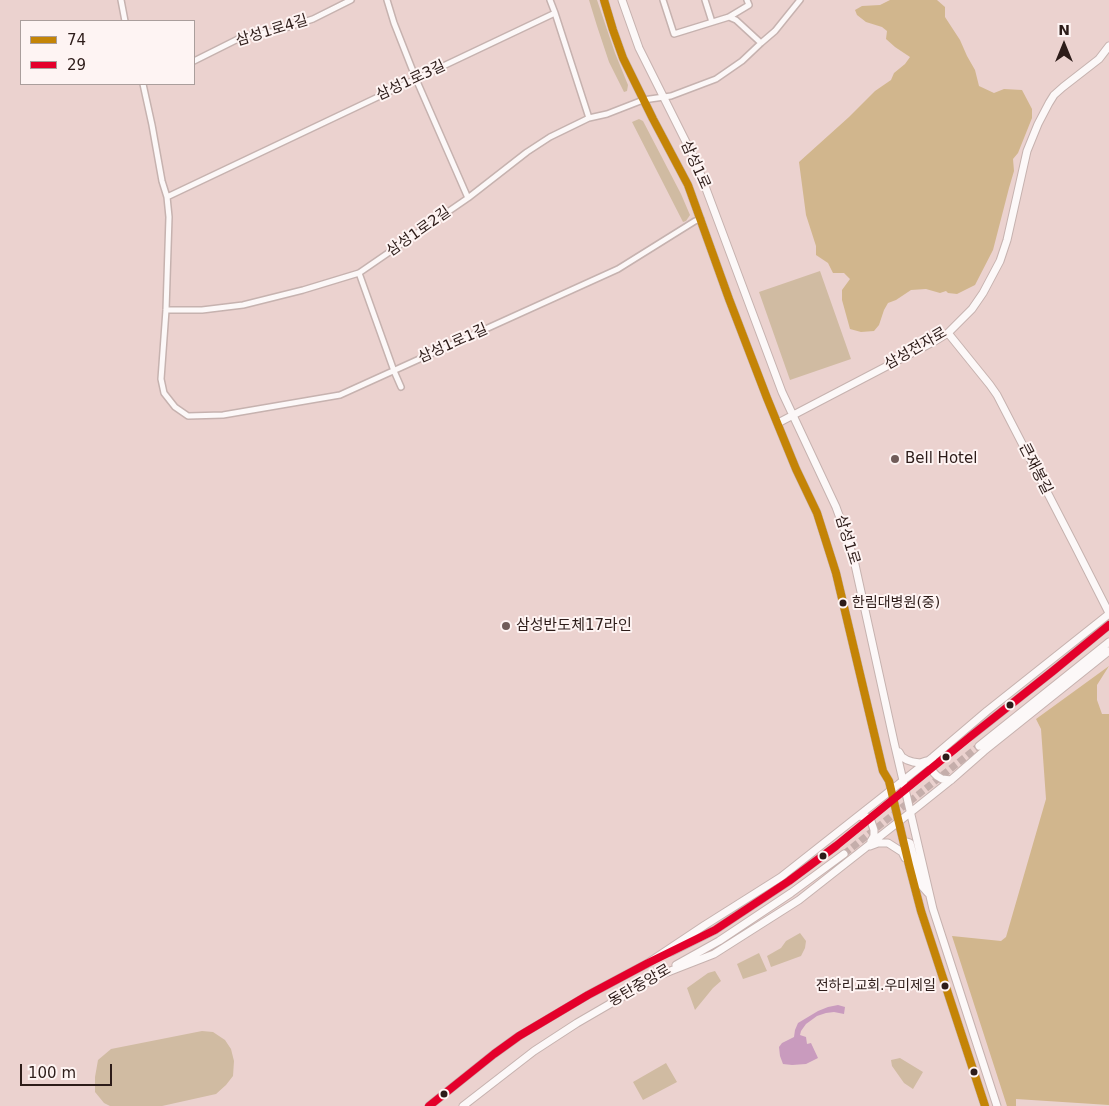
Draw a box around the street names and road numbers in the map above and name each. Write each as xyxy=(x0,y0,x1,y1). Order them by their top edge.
street label: 삼성1로4길 xyxy=(234,12,310,50)
street label: 삼성1로3길 xyxy=(374,57,448,105)
street label: 삼성1로 xyxy=(676,138,714,192)
street label: 삼성1로2길 xyxy=(383,203,455,261)
street label: 삼성1로1길 xyxy=(415,321,491,367)
street label: 삼성전자로 xyxy=(882,324,950,374)
street label: 큰재봉길 xyxy=(1014,440,1056,498)
street label: 삼성1로 xyxy=(831,513,863,567)
street label: 동탄중앙로 xyxy=(606,961,674,1011)

